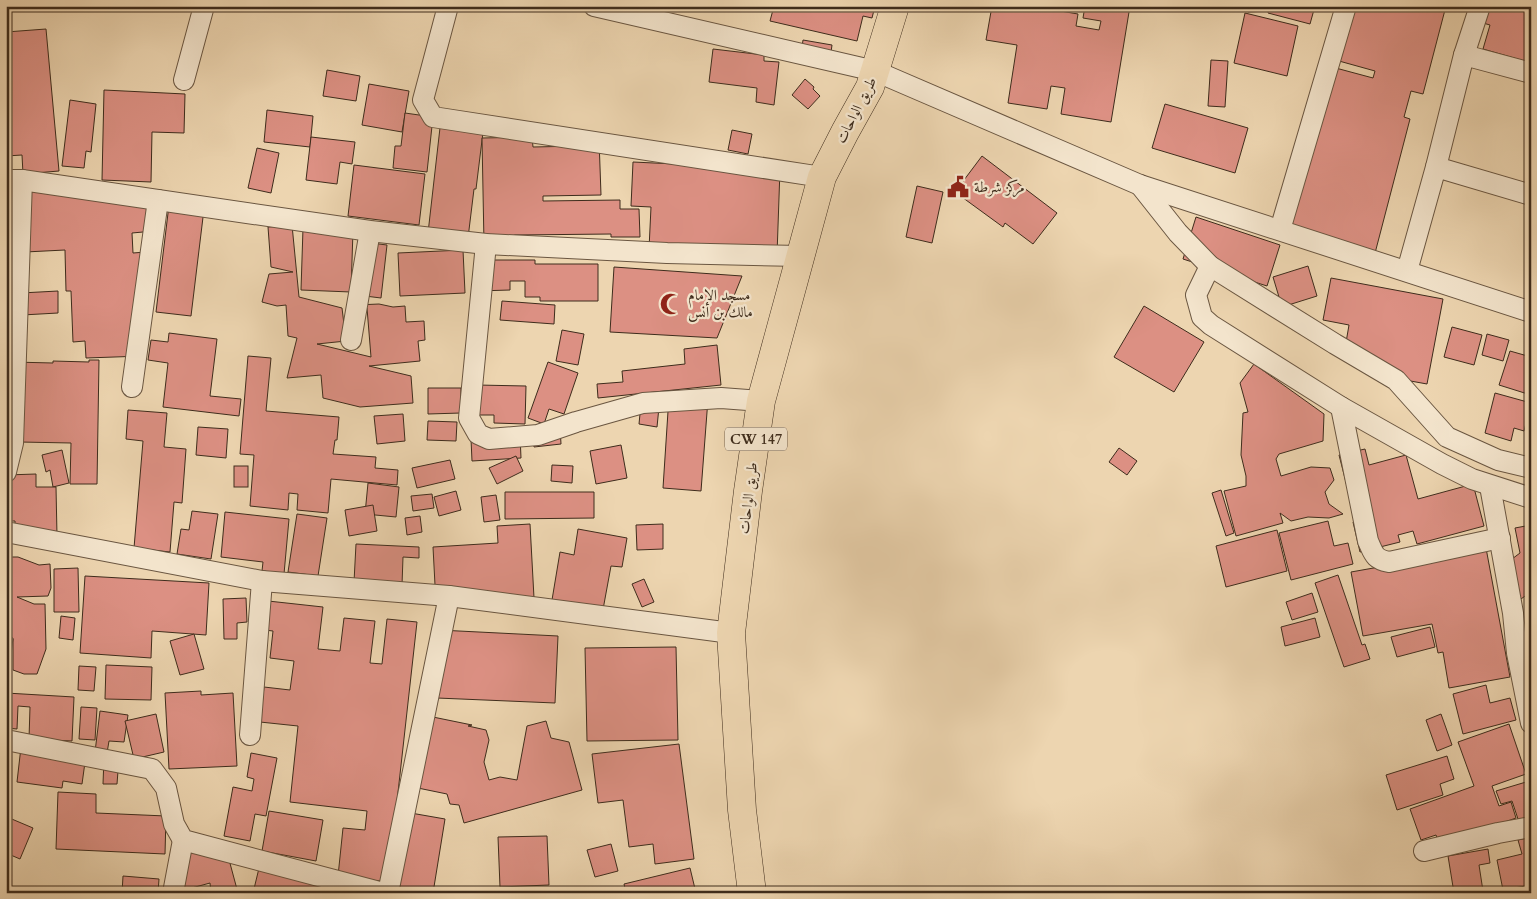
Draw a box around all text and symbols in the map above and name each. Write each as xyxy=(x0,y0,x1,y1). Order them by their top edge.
street label: طريق الواحات xyxy=(831,73,881,147)
public building icon: مركز شرطة xyxy=(945,174,971,200)
place label: مركز شرطة xyxy=(974,177,1025,198)
place label: مسجد الإمام مالك بن أنس xyxy=(688,285,753,322)
mosque icon: مسجد الإمام مالك بن أنس xyxy=(658,291,684,317)
road number: CW 147 xyxy=(725,428,787,450)
street label: طريق الواحات xyxy=(734,461,762,535)

